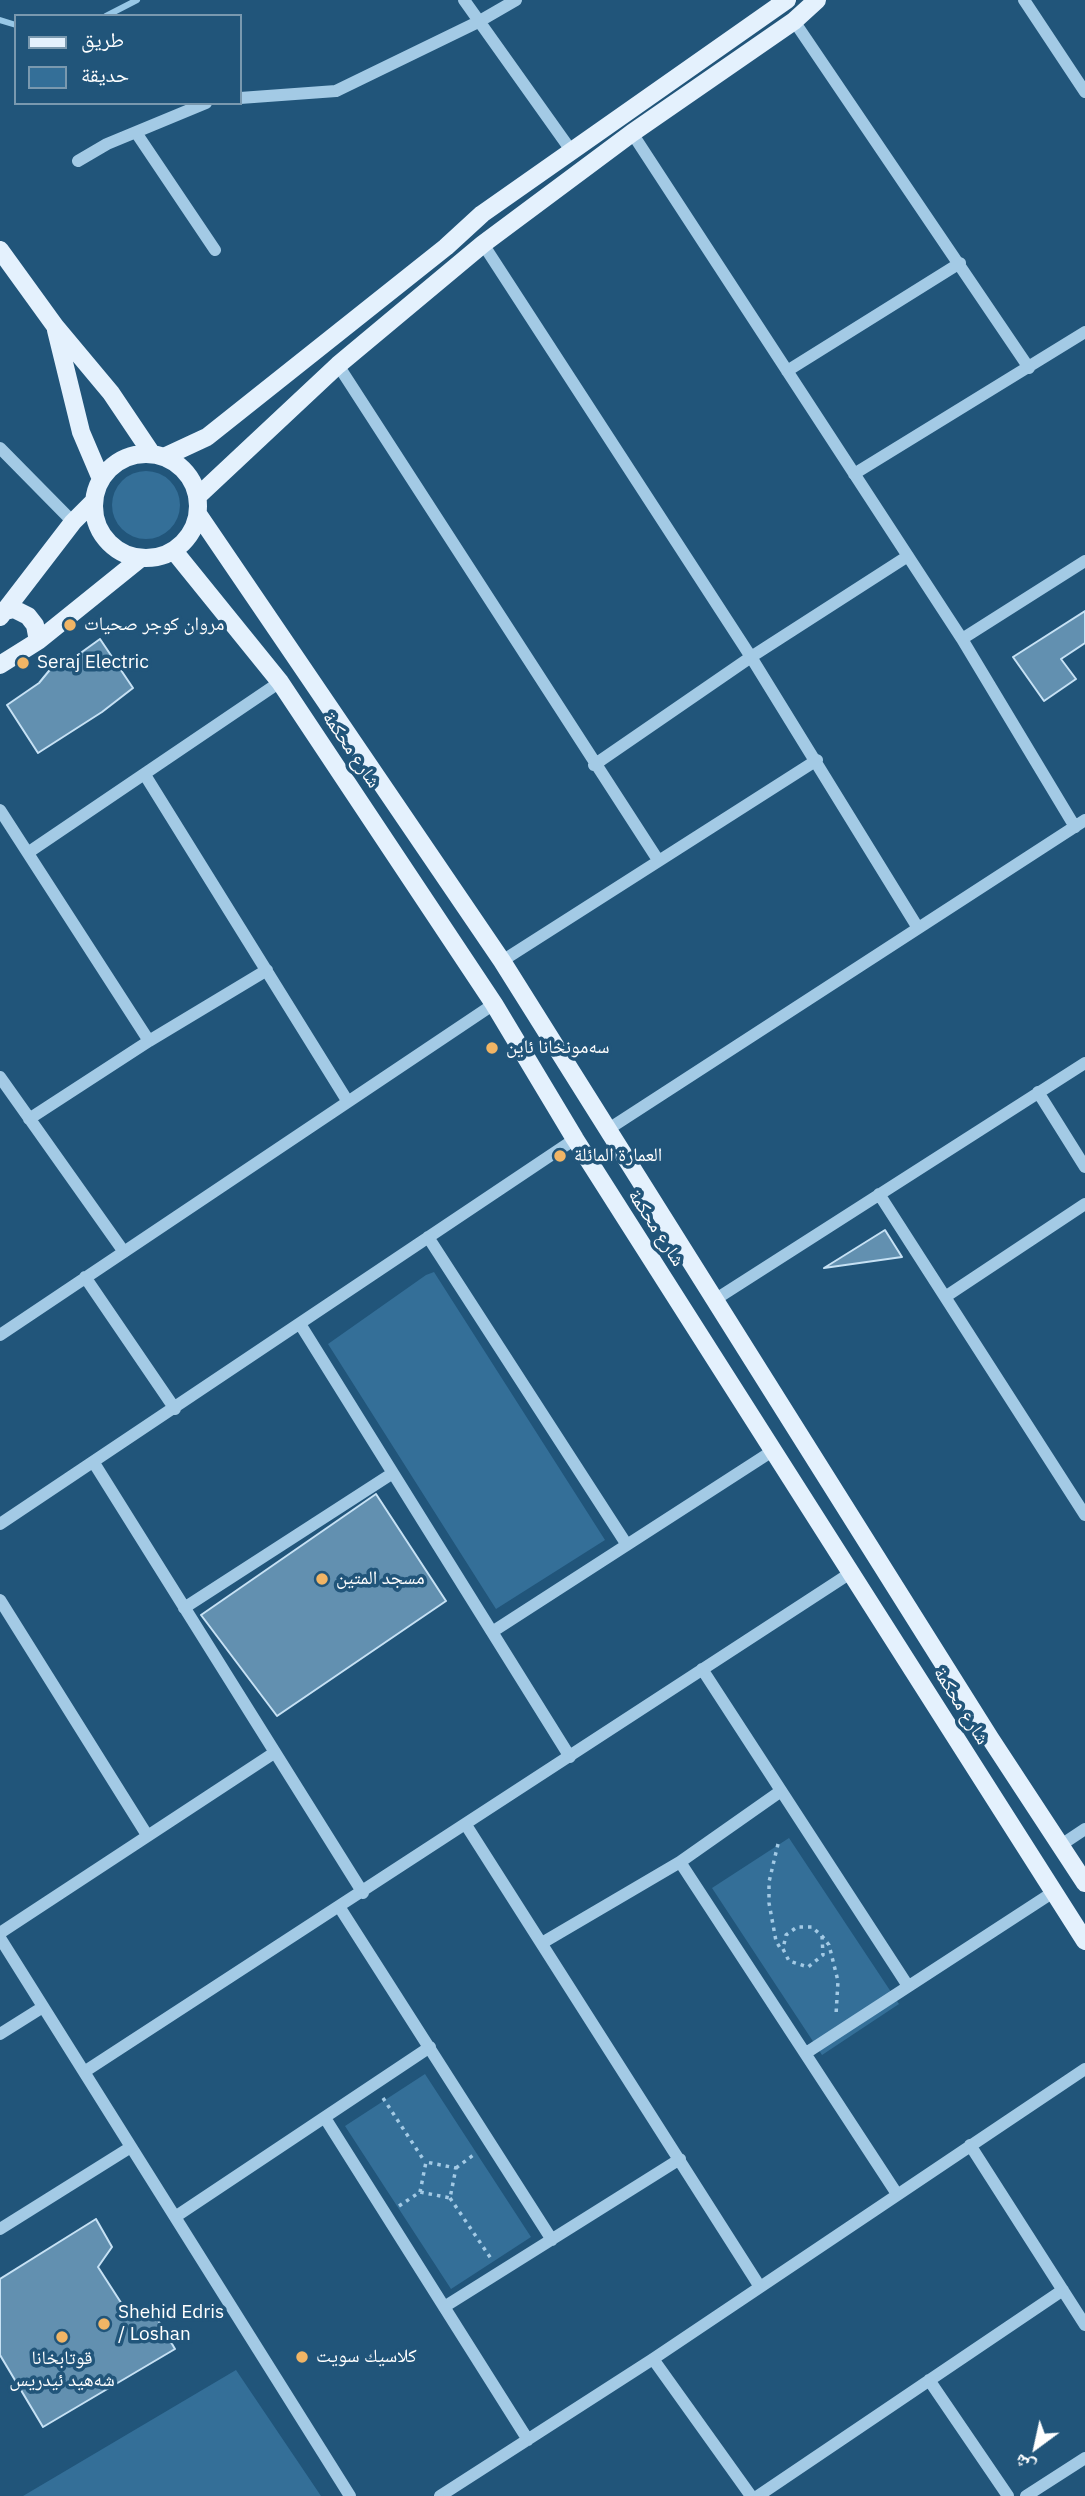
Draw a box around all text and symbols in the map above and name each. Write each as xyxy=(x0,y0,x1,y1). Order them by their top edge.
legend xyxy=(14,14,242,105)
text: طريق xyxy=(81,25,124,53)
text: حديقة xyxy=(81,60,129,88)
place label: مروان كوجر صحيات xyxy=(84,614,224,636)
marker: مروان كوجر صحيات xyxy=(62,617,78,633)
place label: Seraj Electric xyxy=(37,652,149,674)
marker: Seraj Electric xyxy=(15,655,31,671)
street label: شارع محكمة xyxy=(317,708,385,792)
place label: سەمونخانا ئاین xyxy=(506,1037,610,1059)
marker: سەمونخانا ئاین xyxy=(484,1040,500,1056)
place label: العمارة المائلة xyxy=(574,1145,662,1167)
marker: العمارة المائلة xyxy=(552,1148,568,1164)
street label: شارع محكمة xyxy=(623,1185,689,1271)
place label: مسجد المتين xyxy=(336,1568,425,1590)
marker: مسجد المتين xyxy=(314,1571,330,1587)
street label: شارع محكمة xyxy=(928,1663,994,1749)
place label: Shehid Edris / Loshan xyxy=(118,2302,224,2346)
marker: Shehid Edris / Loshan xyxy=(96,2316,112,2332)
marker: قوتابخانا شەهید ئیدریس xyxy=(54,2329,70,2345)
place label: كلاسيك سويت xyxy=(316,2346,417,2368)
place label: قوتابخانا شەهید ئیدریس xyxy=(9,2348,115,2392)
marker: كلاسيك سويت xyxy=(294,2349,310,2365)
north arrow xyxy=(1001,2412,1071,2482)
text: ش xyxy=(1010,2449,1040,2480)

